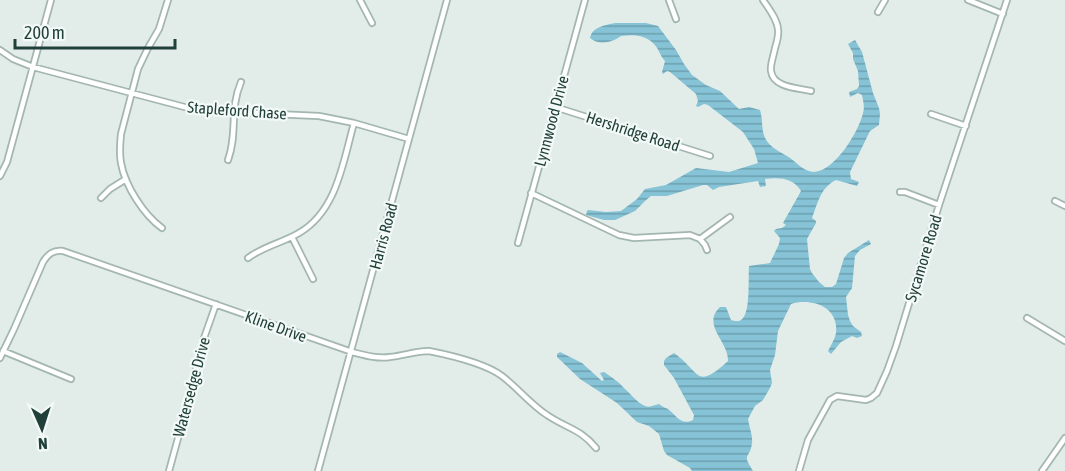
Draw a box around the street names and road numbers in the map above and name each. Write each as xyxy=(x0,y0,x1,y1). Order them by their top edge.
street label: Lynnwood Drive xyxy=(530,74,573,169)
street label: Stapleford Chase xyxy=(187,98,287,123)
street label: Hershridge Road xyxy=(584,107,682,156)
street label: Harris Road xyxy=(365,201,401,271)
street label: Sycamore Road xyxy=(901,212,946,304)
street label: Kline Drive xyxy=(243,307,309,345)
street label: Watersedge Drive xyxy=(169,335,214,439)

